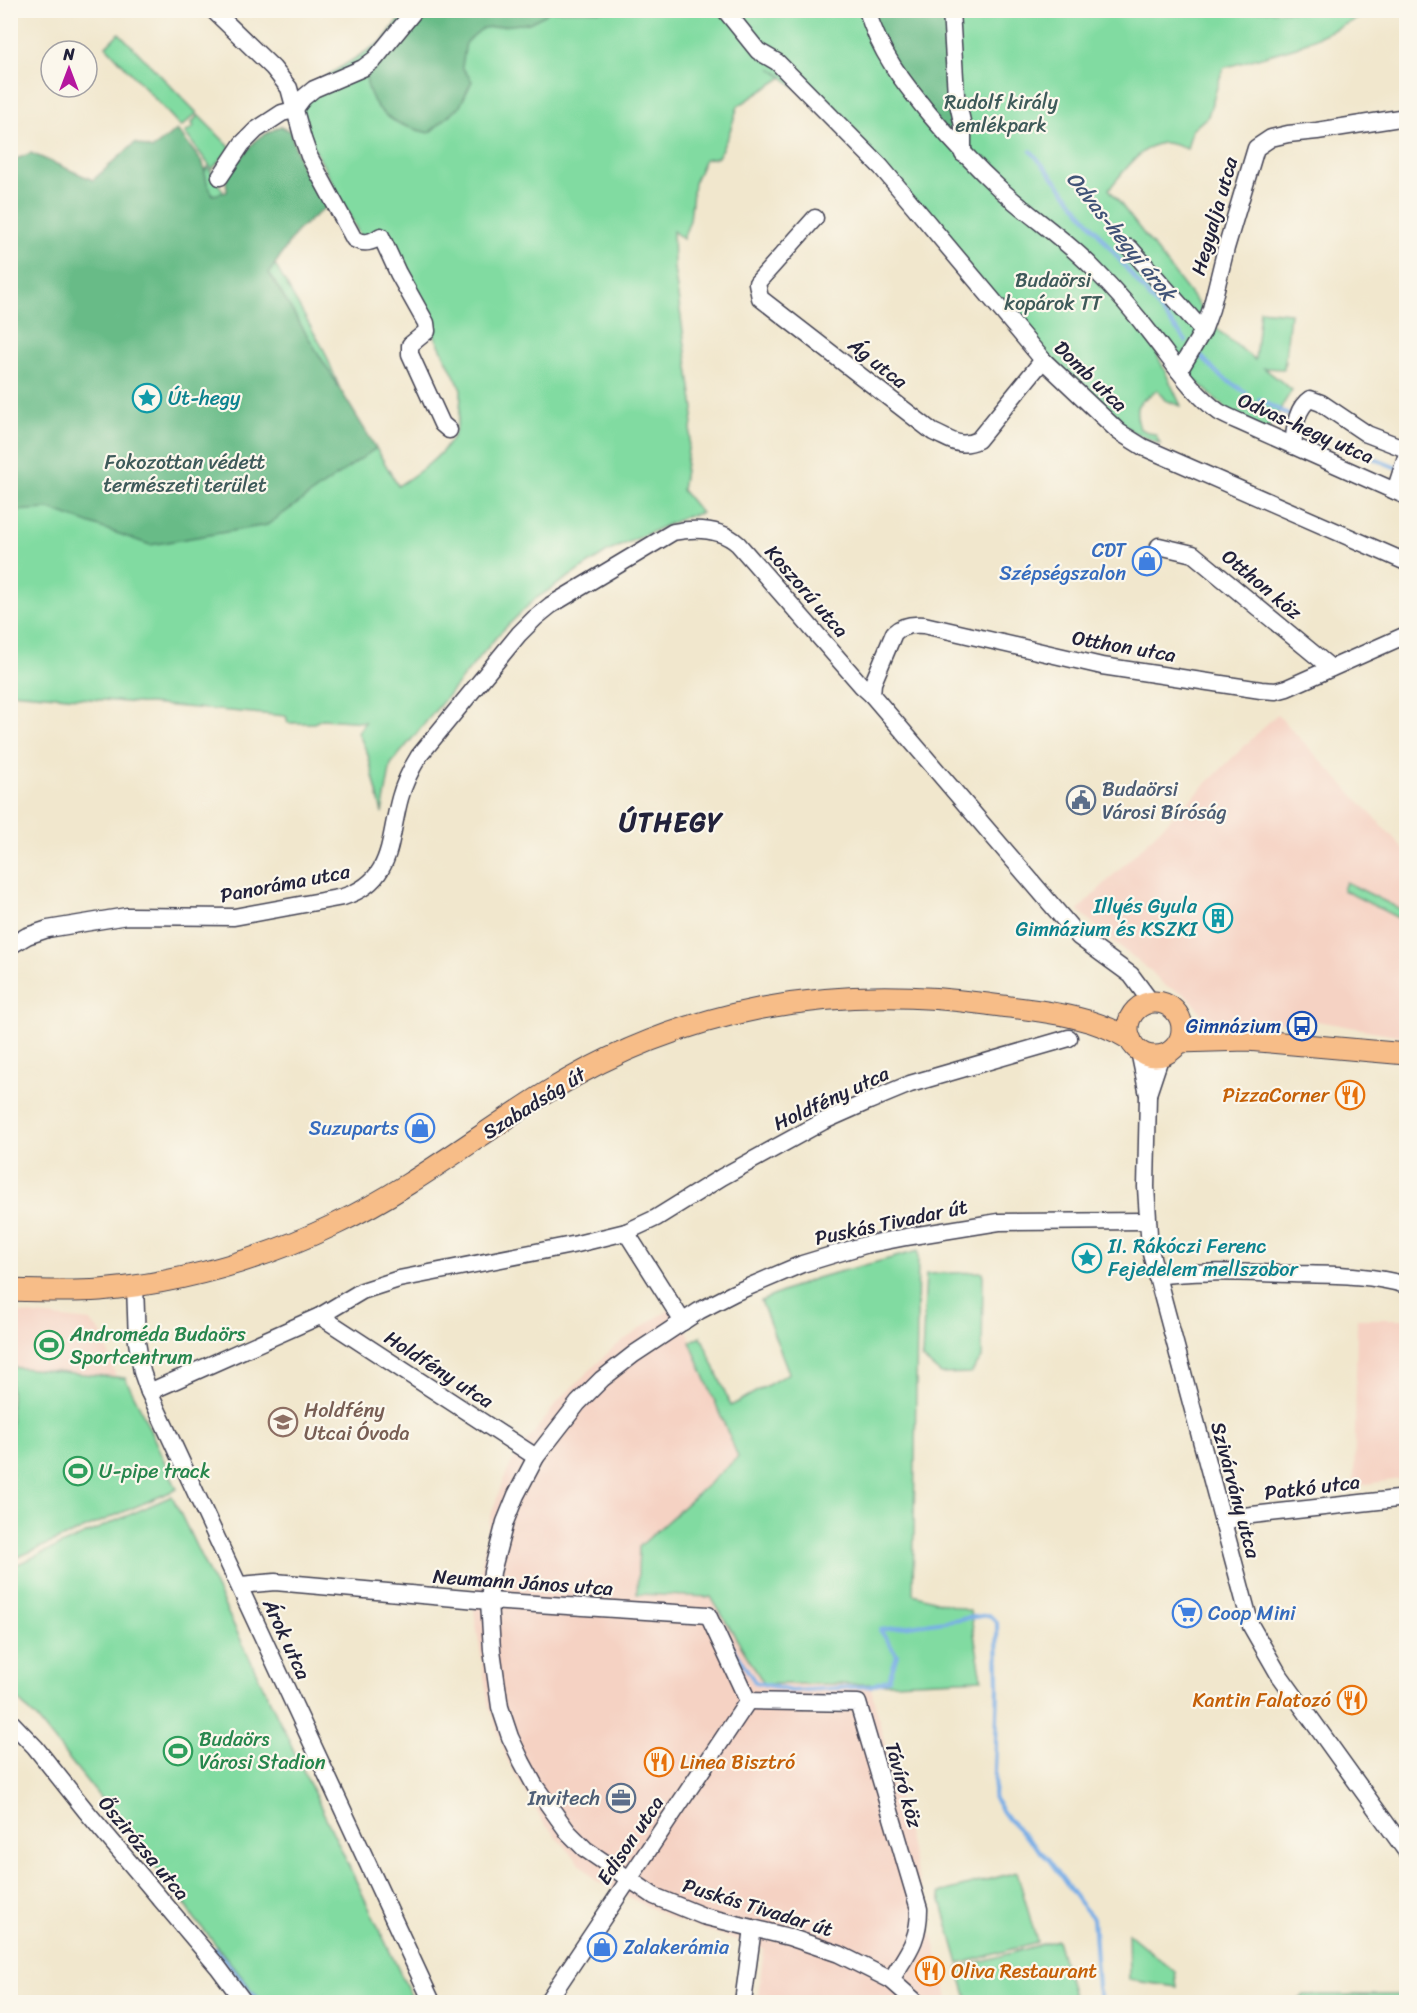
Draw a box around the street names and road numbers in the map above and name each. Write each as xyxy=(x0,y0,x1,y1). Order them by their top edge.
street label: Hegyalja utca xyxy=(1181,152,1248,280)
street label: Ág utca xyxy=(839,328,916,399)
street label: Domb utca xyxy=(1045,332,1136,421)
street label: Odvas-hegy utca xyxy=(1232,383,1380,474)
street label: Koszorú utca xyxy=(756,537,857,646)
street label: Otthon köz xyxy=(1214,540,1310,629)
street label: Otthon utca xyxy=(1069,620,1179,673)
street label: Panoráma utca xyxy=(217,854,354,913)
street label: Holdfény utca xyxy=(767,1056,896,1141)
street label: Szabadság út xyxy=(476,1057,594,1149)
street label: Puskás Tivadar út xyxy=(811,1189,971,1256)
street label: Holdfény utca xyxy=(377,1321,501,1419)
street label: Szivárvány utca xyxy=(1200,1418,1271,1563)
street label: Patkó utca xyxy=(1262,1464,1362,1511)
street label: Neumann János utca xyxy=(432,1559,614,1606)
street label: Árok utca xyxy=(252,1592,321,1686)
street label: Távíró köz xyxy=(875,1738,933,1833)
street label: Őszirózsa utca xyxy=(89,1788,198,1909)
street label: Edison utca xyxy=(587,1788,673,1892)
street label: Puskás Tivadar út xyxy=(678,1868,838,1947)

